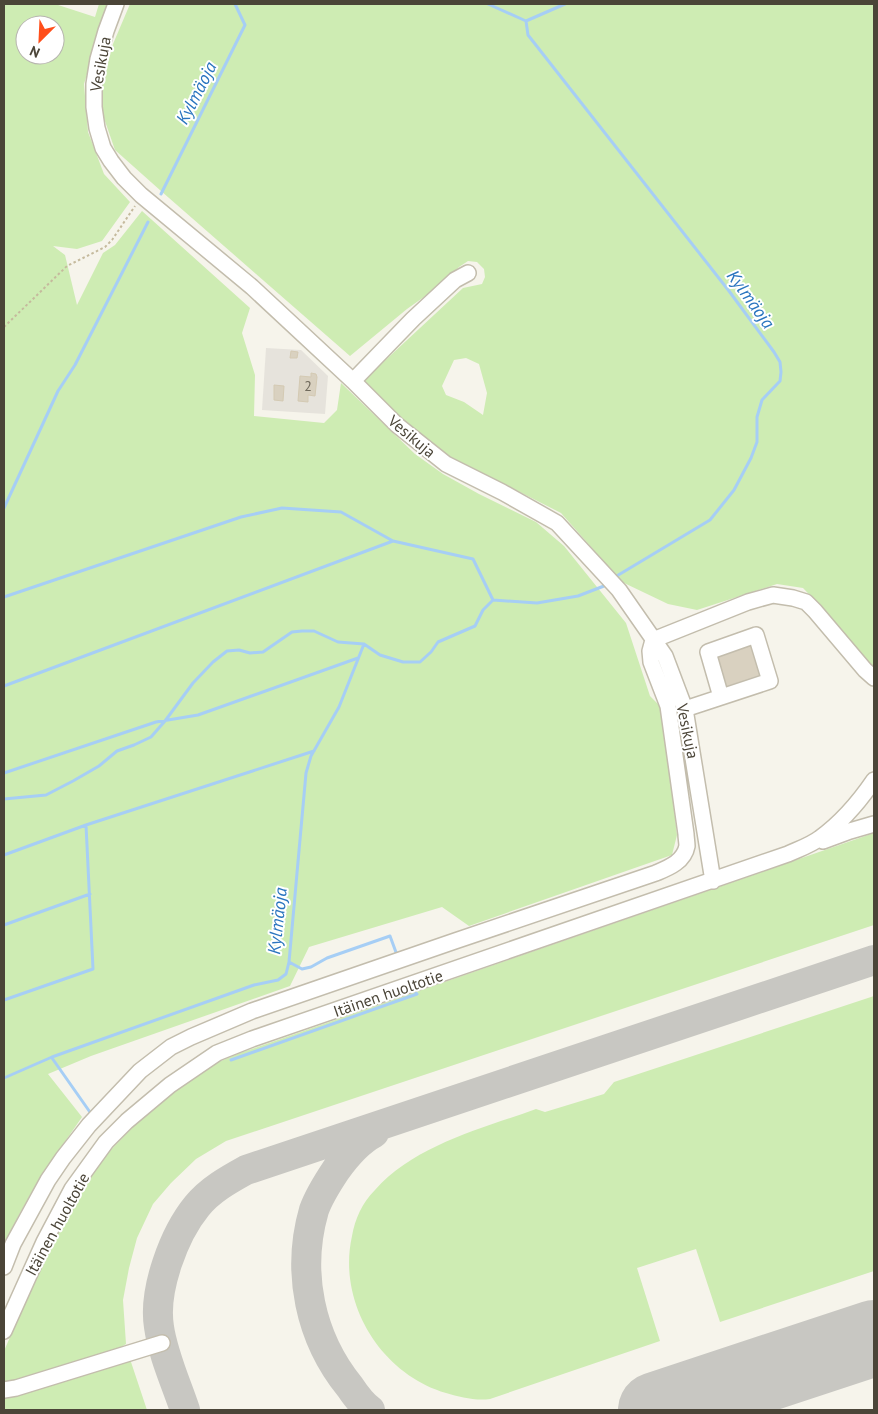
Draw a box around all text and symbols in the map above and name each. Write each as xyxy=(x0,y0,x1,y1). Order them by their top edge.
north arrow xyxy=(15,15,65,65)
street label: Vesikuja xyxy=(85,35,115,94)
text: N xyxy=(27,42,43,62)
water label: Kylmäoja xyxy=(171,58,222,128)
water label: Kylmäoja xyxy=(722,265,780,333)
house number: 2 xyxy=(304,377,312,395)
street label: Vesikuja xyxy=(383,410,440,462)
street label: Vesikuja xyxy=(672,701,704,760)
water label: Kylmäoja xyxy=(262,886,292,956)
street label: Itäinen huoltotie xyxy=(331,965,445,1021)
street label: Itäinen huoltotie xyxy=(20,1169,94,1279)

